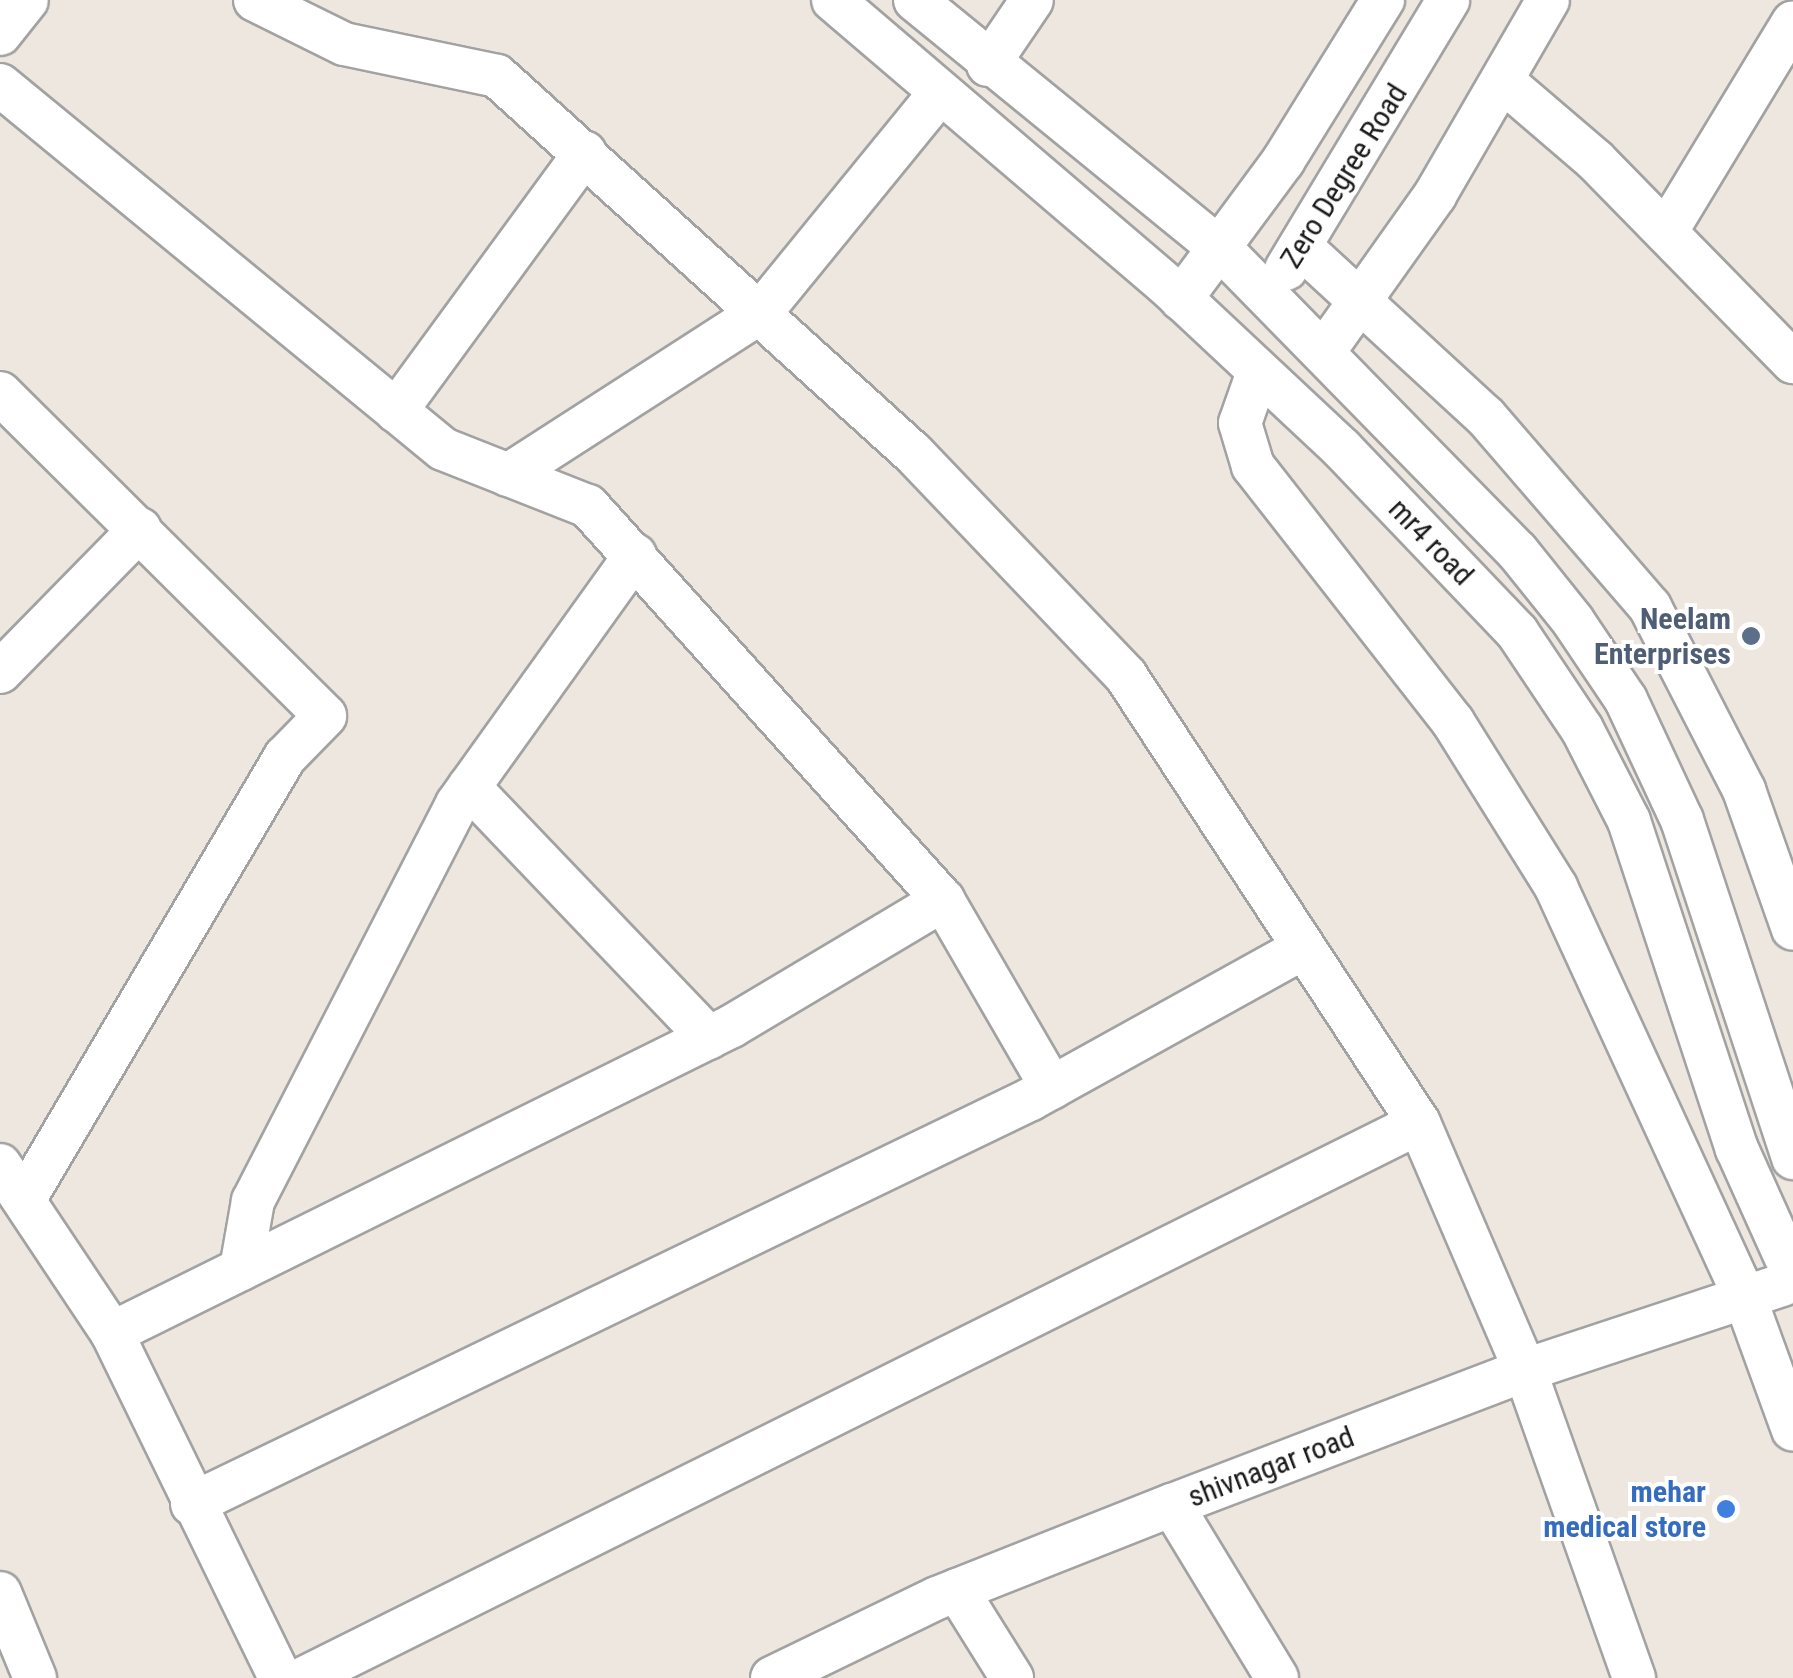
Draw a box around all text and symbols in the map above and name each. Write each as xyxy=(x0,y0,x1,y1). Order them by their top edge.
street label: Zero Degree Road xyxy=(1273,77,1415,275)
street label: mr4 road xyxy=(1381,491,1481,593)
place label: Neelam Enterprises xyxy=(1594,601,1731,672)
marker: Neelam Enterprises xyxy=(1740,625,1762,647)
street label: shivnagar road xyxy=(1183,1419,1359,1515)
place label: mehar medical store xyxy=(1543,1474,1706,1544)
marker: mehar medical store xyxy=(1715,1498,1737,1520)

